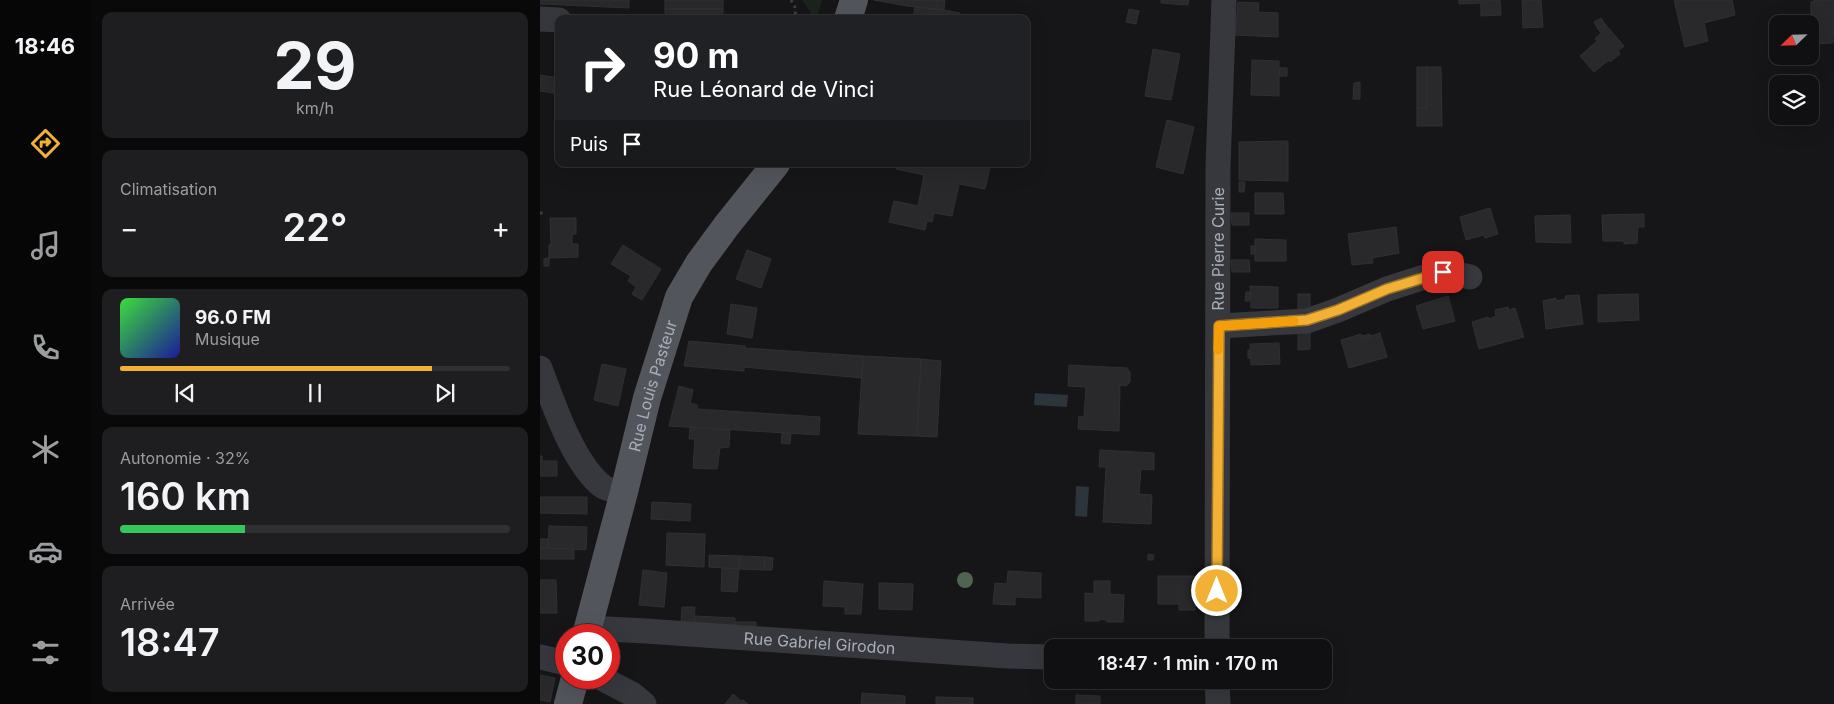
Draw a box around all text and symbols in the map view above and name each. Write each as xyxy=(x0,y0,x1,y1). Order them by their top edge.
north arrow xyxy=(1769,15,1819,65)
map controls xyxy=(1769,15,1819,125)
text: 29 xyxy=(273,26,357,105)
text: 18:46 xyxy=(15,33,75,59)
text: 90 m xyxy=(653,34,740,76)
icon: right xyxy=(570,35,635,100)
button: layers xyxy=(1769,75,1819,125)
text: Rue Léonard de Vinci xyxy=(653,76,874,102)
text: km/h xyxy=(296,98,334,118)
icon: directions xyxy=(28,126,63,161)
icon: arrive xyxy=(618,130,646,158)
text: Puis xyxy=(570,133,608,156)
text: Climatisation xyxy=(120,179,217,199)
street label: Rue Pierre Curie xyxy=(1208,187,1228,311)
text: 22° xyxy=(283,204,347,250)
text: − xyxy=(120,211,139,245)
text: + xyxy=(491,211,510,245)
icon: music xyxy=(28,228,63,263)
pin xyxy=(1422,251,1464,293)
icon: arrive xyxy=(1429,258,1457,286)
text: 96.0 FM xyxy=(195,306,271,329)
street label: Rue Louis Pasteur xyxy=(624,317,681,454)
text: Musique xyxy=(195,329,260,349)
icon: phone xyxy=(28,330,63,365)
icon: previous xyxy=(171,379,199,407)
icon: pause xyxy=(301,379,329,407)
icon: next xyxy=(431,379,459,407)
icon: climate xyxy=(28,432,63,467)
text: Autonomie · 32% xyxy=(120,448,250,468)
text: 160 km xyxy=(120,473,251,519)
icon: car xyxy=(28,534,63,569)
position arrow xyxy=(1190,564,1242,616)
text: Arrivée xyxy=(120,594,175,614)
text: 18:47 xyxy=(120,619,220,665)
speed limit sign: 30 xyxy=(555,624,620,689)
street label: Rue Gabriel Girodon xyxy=(743,628,896,658)
icon: filters xyxy=(28,635,63,670)
text: 18:47 · 1 min · 170 m xyxy=(1098,652,1278,675)

